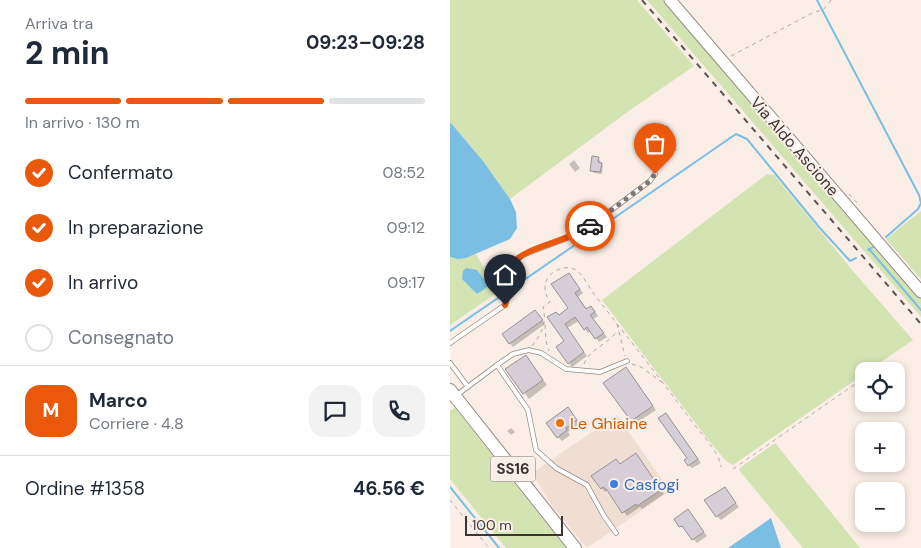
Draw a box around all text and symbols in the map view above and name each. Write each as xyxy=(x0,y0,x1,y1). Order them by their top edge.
text: Arriva tra xyxy=(25,13,93,34)
text: 09:23–09:28 xyxy=(306,30,425,55)
text: 2 min xyxy=(25,32,110,74)
street label: Via Aldo Ascione xyxy=(746,92,844,200)
text: In arrivo · 130 m xyxy=(25,112,140,133)
pin xyxy=(634,123,676,174)
icon: bag xyxy=(641,130,669,158)
icon: check xyxy=(25,159,53,187)
text: Confermato xyxy=(68,160,173,185)
text: 08:52 xyxy=(382,162,425,183)
courier xyxy=(565,201,615,251)
icon: car xyxy=(576,212,604,240)
icon: check xyxy=(25,214,53,242)
text: In preparazione xyxy=(68,215,204,240)
text: 09:12 xyxy=(387,217,425,238)
pin xyxy=(484,254,526,305)
icon: home xyxy=(491,261,519,289)
icon: check xyxy=(25,269,53,297)
text: In arrivo xyxy=(68,270,138,295)
text: 09:17 xyxy=(387,272,425,293)
text: Consegnato xyxy=(68,325,174,350)
map controls xyxy=(855,362,905,532)
button: locate xyxy=(855,362,905,412)
button: chat xyxy=(309,385,361,437)
button: phone xyxy=(373,385,425,437)
text: Marco xyxy=(89,388,148,413)
text: M xyxy=(43,398,59,423)
text: Corriere · 4.8 xyxy=(89,413,184,434)
place label: Le Ghiaine xyxy=(570,413,647,434)
marker: Le Ghiaine xyxy=(554,417,566,429)
button: + xyxy=(855,422,905,472)
road number: SS16 xyxy=(490,456,536,482)
place label: Casfogi xyxy=(624,474,679,495)
text: Ordine #1358 xyxy=(25,476,145,501)
text: 46.56 € xyxy=(353,476,425,501)
marker: Casfogi xyxy=(608,478,620,490)
button: − xyxy=(855,482,905,532)
scale bar xyxy=(465,513,562,536)
text: 100 m xyxy=(472,516,512,534)

